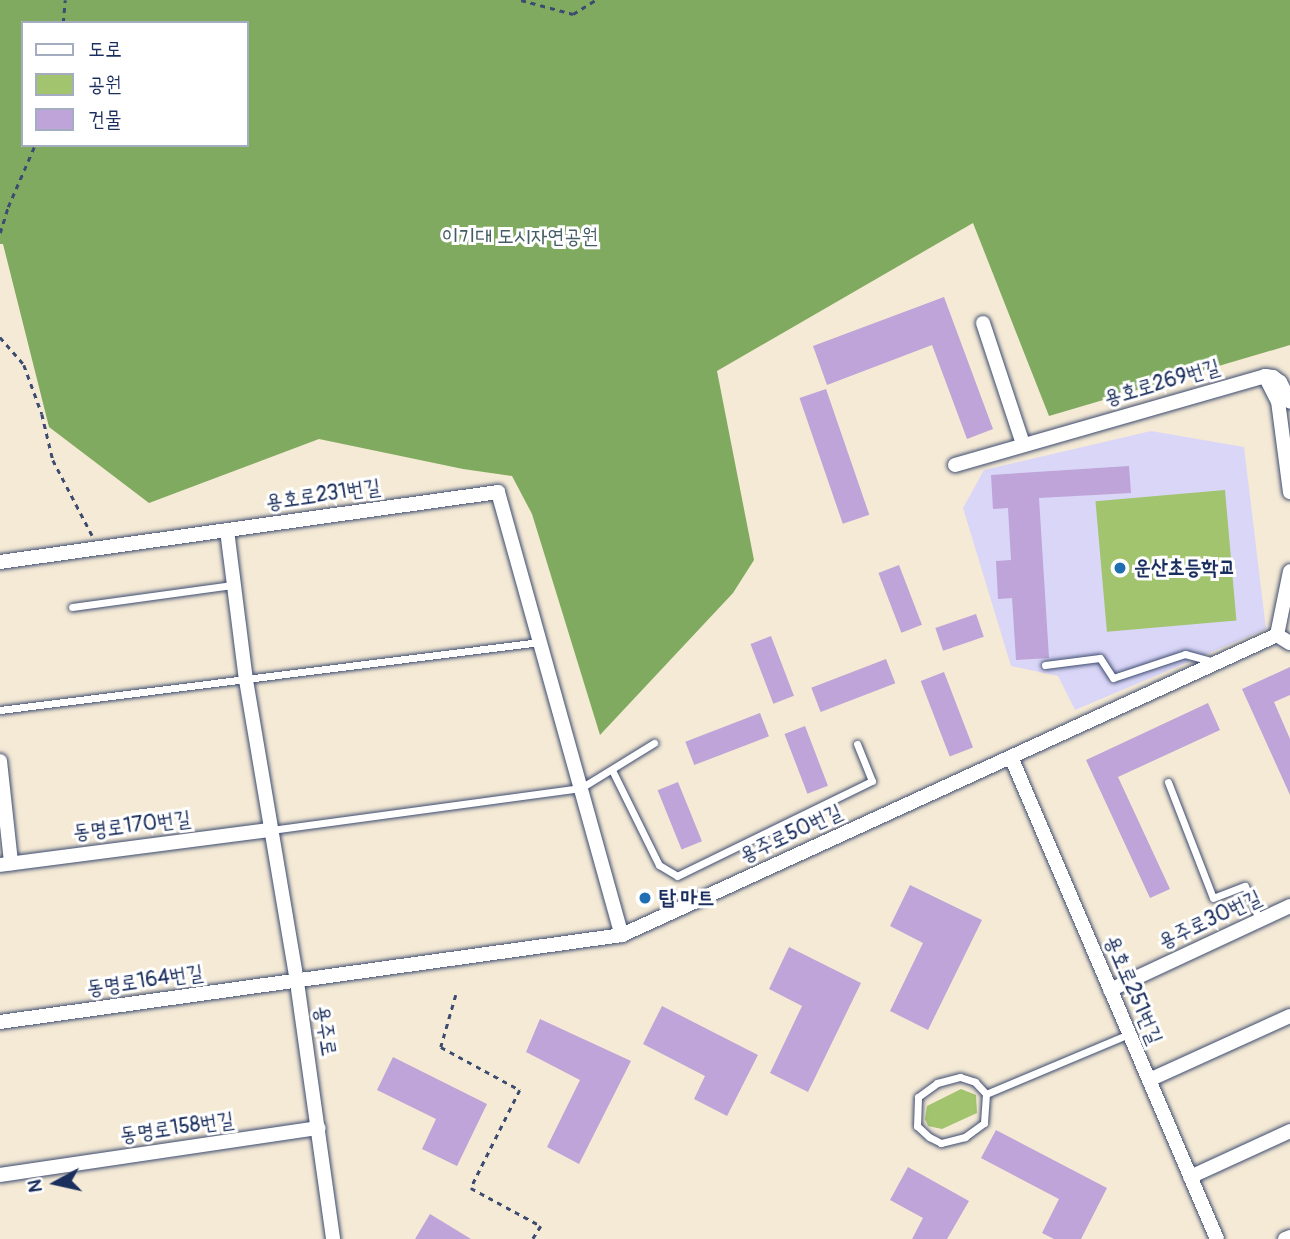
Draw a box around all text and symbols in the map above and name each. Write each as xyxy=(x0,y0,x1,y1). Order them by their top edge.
legend xyxy=(21,21,248,147)
text: 도로 xyxy=(88,36,122,63)
text: 공원 xyxy=(88,71,122,98)
text: 건물 xyxy=(88,106,122,133)
park label: 이기대 도시자연공원 xyxy=(442,224,598,250)
street label: 용호로269번길 xyxy=(1101,354,1223,412)
street label: 용호로231번길 xyxy=(264,474,382,516)
place label: 운산초등학교 xyxy=(1134,555,1235,581)
marker: 운산초등학교 xyxy=(1112,560,1128,576)
street label: 용주로50번길 xyxy=(736,799,846,869)
street label: 동명로170번길 xyxy=(72,806,192,846)
place label: 탑 마트 xyxy=(659,885,714,911)
street label: 용주로30번길 xyxy=(1155,885,1265,955)
marker: 탑 마트 xyxy=(637,890,653,906)
street label: 용호로251번길 xyxy=(1099,932,1167,1048)
street label: 동명로164번길 xyxy=(85,960,205,1002)
street label: 용주로 xyxy=(309,1004,341,1058)
street label: 동명로158번길 xyxy=(118,1108,236,1148)
north arrow xyxy=(21,1148,91,1218)
text: N xyxy=(22,1178,48,1194)

